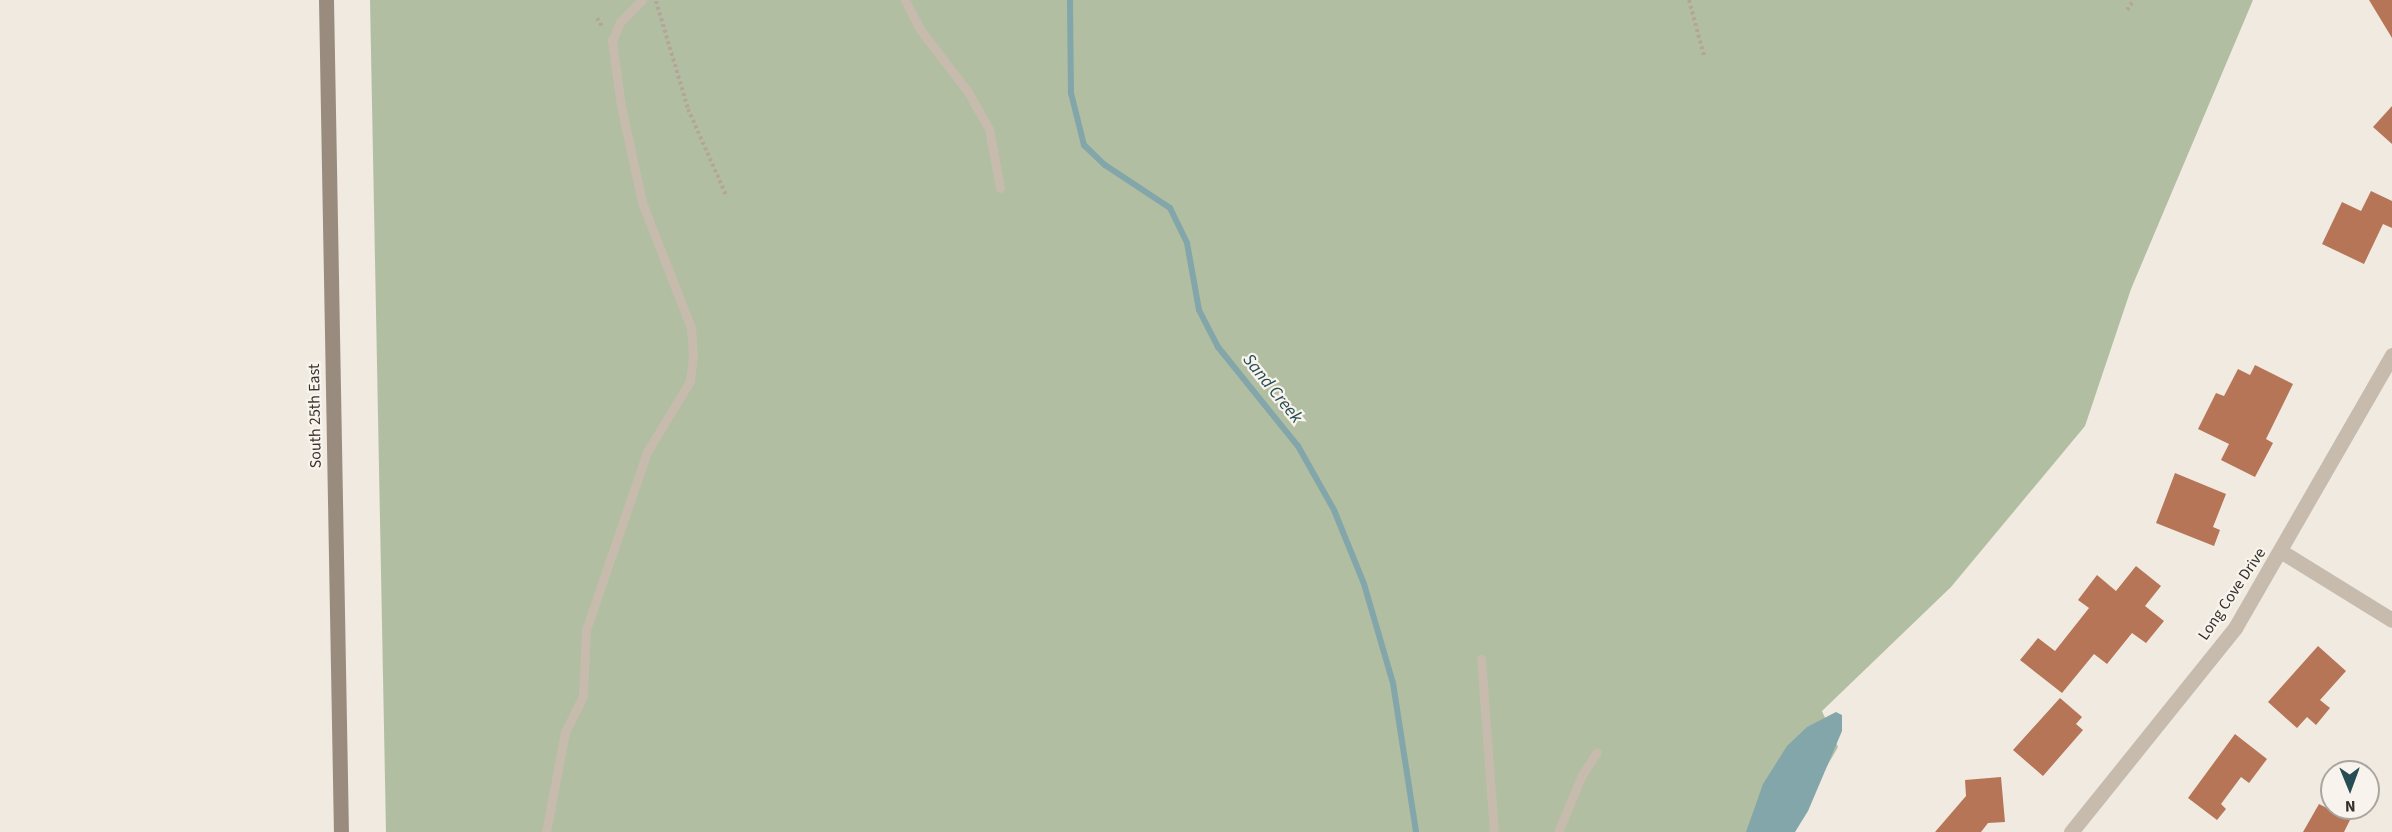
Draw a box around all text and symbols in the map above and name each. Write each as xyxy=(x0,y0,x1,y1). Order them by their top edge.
water label: Sand Creek xyxy=(1237,350,1307,428)
street label: South 25th East xyxy=(304,363,326,469)
street label: Long Cove Drive xyxy=(2194,544,2270,644)
north arrow xyxy=(2320,760,2380,820)
text: N xyxy=(2345,795,2356,817)

